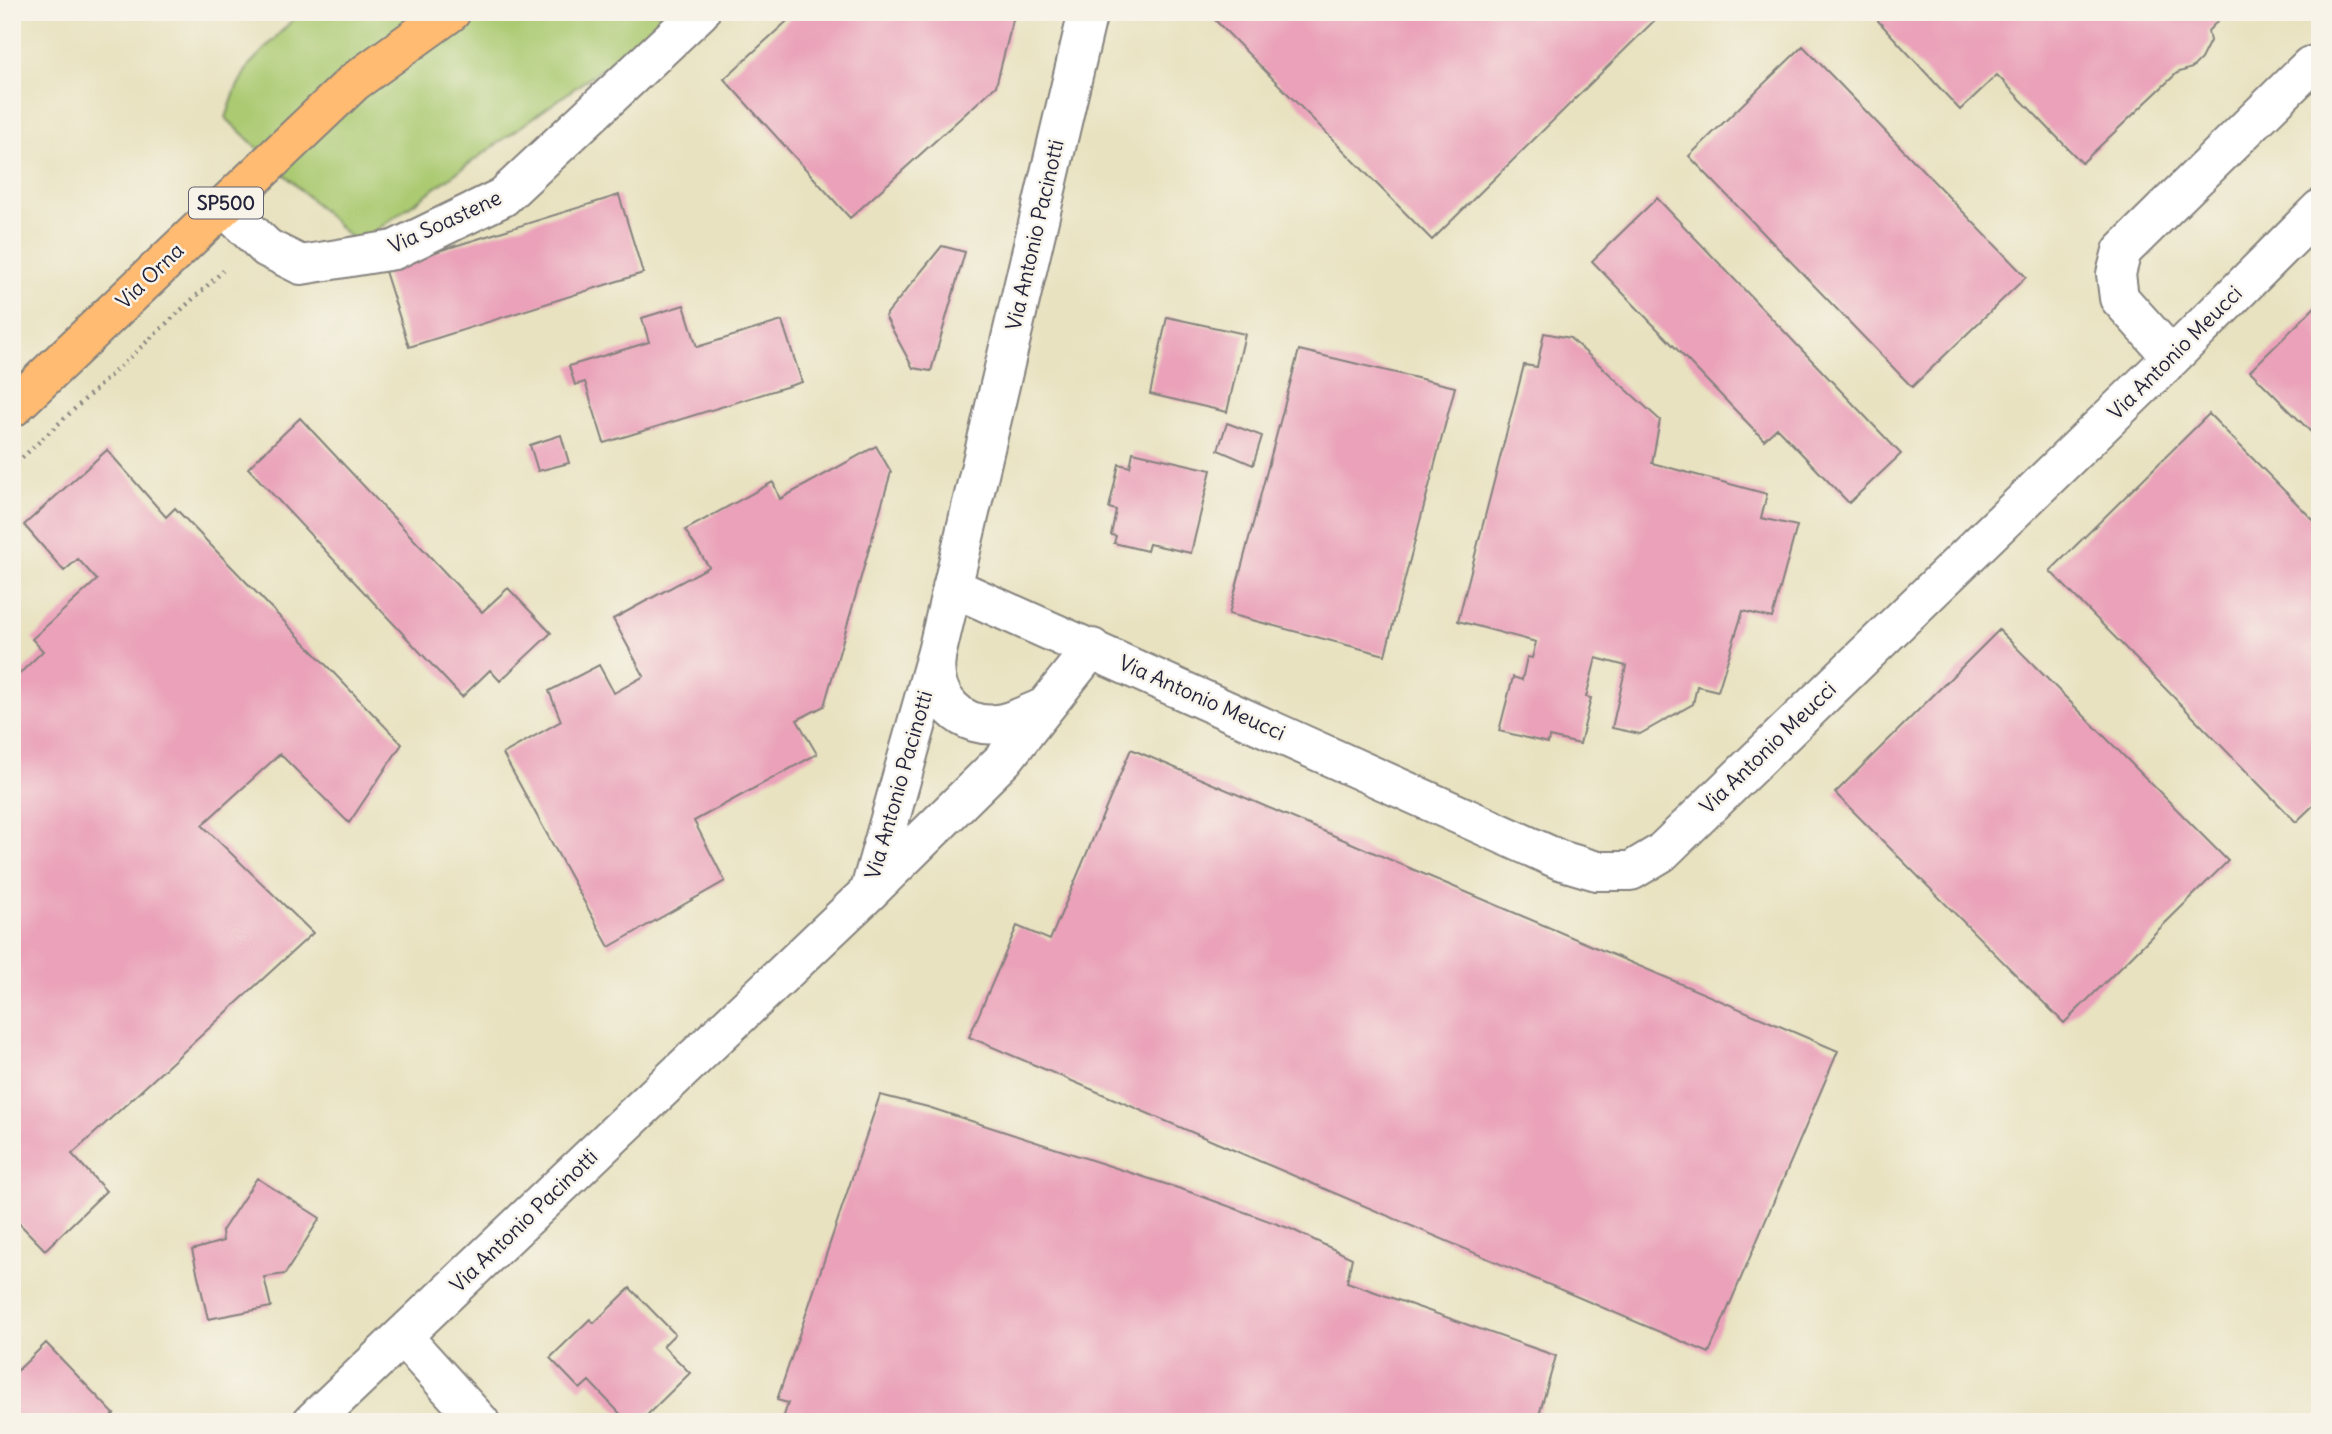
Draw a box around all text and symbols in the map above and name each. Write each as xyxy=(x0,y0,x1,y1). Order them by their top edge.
street label: Via Antonio Pacinotti xyxy=(999,137,1070,333)
street label: Via Soastene xyxy=(384,184,506,259)
road number: SP500 xyxy=(189,188,263,218)
street label: Via Orna xyxy=(110,237,189,314)
street label: Via Antonio Meucci xyxy=(2102,280,2248,426)
street label: Via Antonio Meucci xyxy=(1115,649,1289,746)
street label: Via Antonio Meucci xyxy=(1694,676,1841,820)
street label: Via Antonio Pacinotti xyxy=(859,687,938,882)
street label: Via Antonio Pacinotti xyxy=(444,1143,603,1298)

